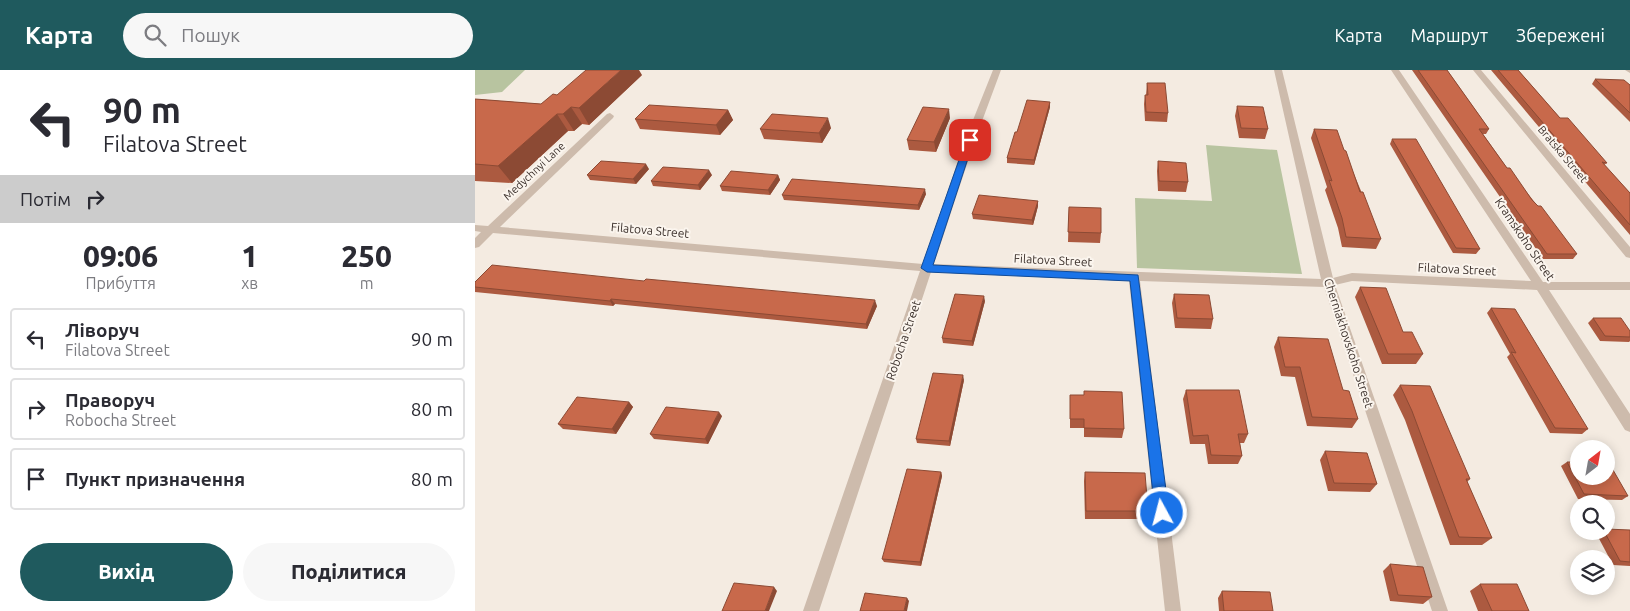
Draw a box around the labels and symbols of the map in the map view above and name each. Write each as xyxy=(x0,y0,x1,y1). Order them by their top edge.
pin xyxy=(949,119,991,161)
street label: Bratska Street xyxy=(1536,123,1591,185)
street label: Medychnyi Lane xyxy=(501,140,567,202)
street label: Kramskoho Street xyxy=(1493,195,1558,283)
street label: Filatova Street xyxy=(610,220,690,240)
street label: Filatova Street xyxy=(1013,251,1093,269)
street label: Filatova Street xyxy=(1417,260,1497,278)
street label: Cherniakhovskoho Street xyxy=(1322,277,1376,410)
street label: Robocha Street xyxy=(883,298,923,382)
north arrow xyxy=(1570,440,1615,485)
position arrow xyxy=(1135,486,1187,538)

